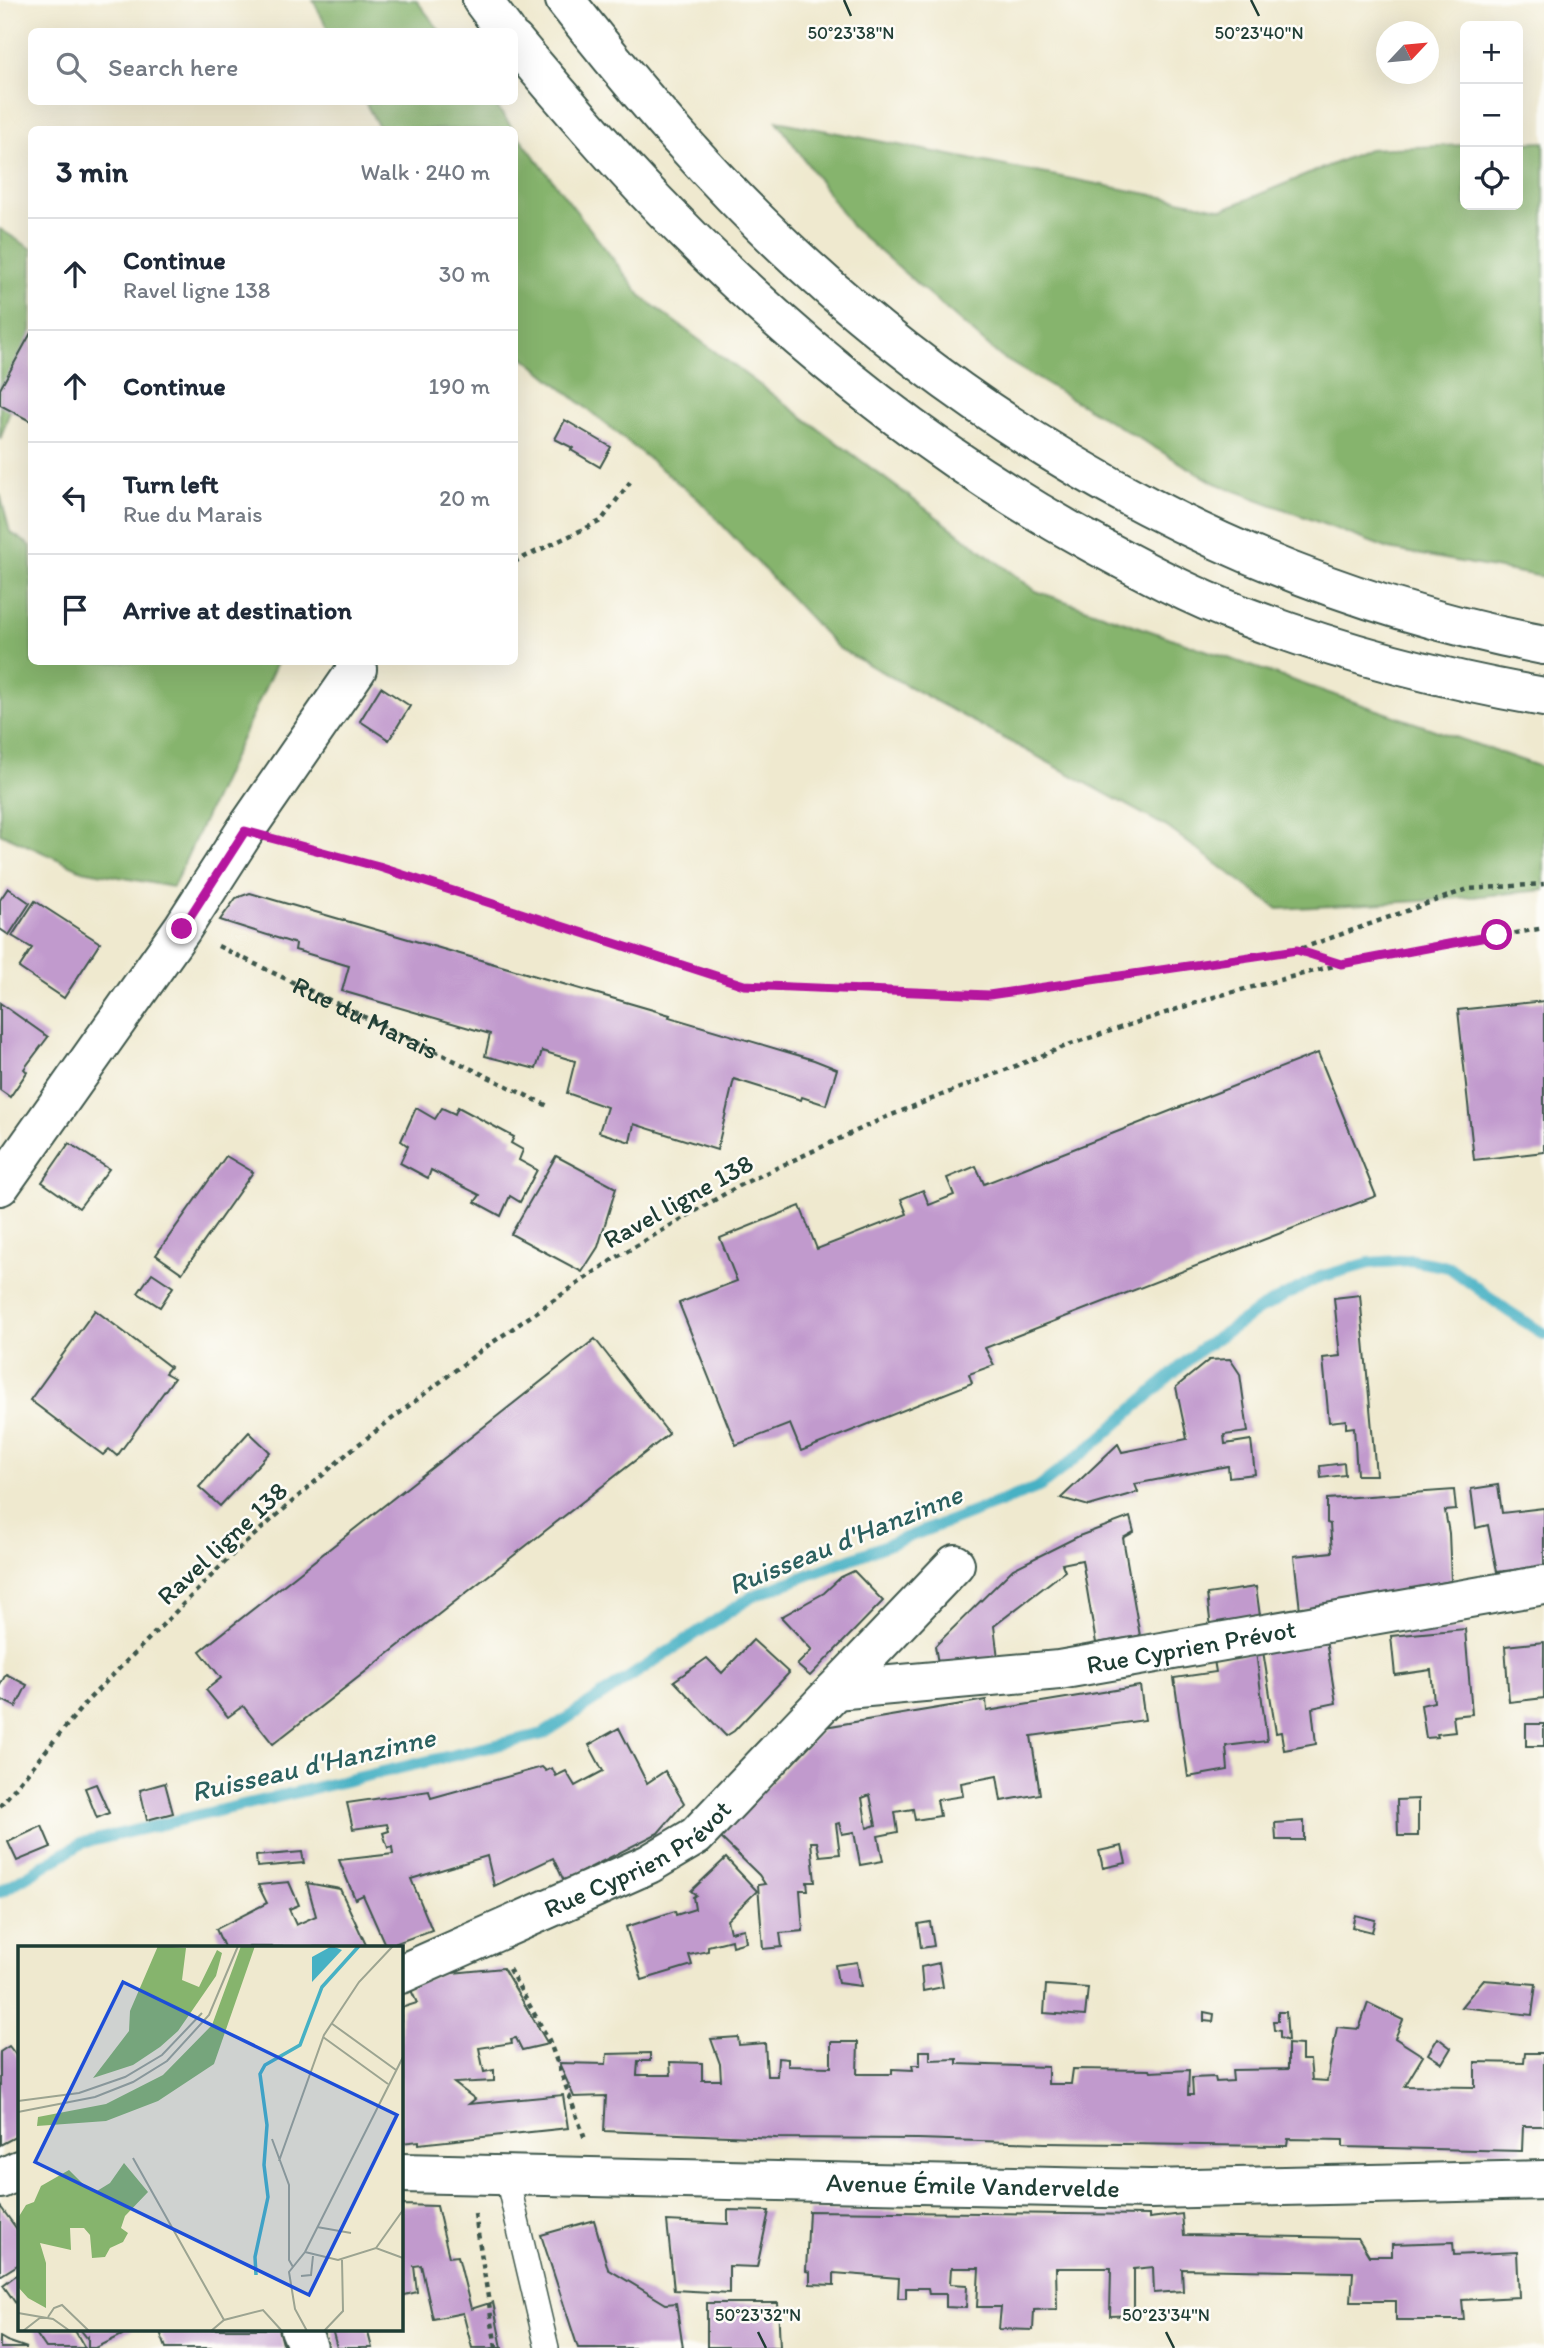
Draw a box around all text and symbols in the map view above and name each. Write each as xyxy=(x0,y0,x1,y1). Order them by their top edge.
north arrow xyxy=(1376,21,1439,84)
map controls xyxy=(1460,21,1523,210)
button: + xyxy=(1460,21,1523,84)
text: 50°23'38"N xyxy=(808,22,894,44)
text: 50°23'40"N xyxy=(1214,22,1304,44)
search box xyxy=(28,28,518,105)
icon: search xyxy=(52,48,90,86)
text: Search here xyxy=(108,51,238,83)
button: − xyxy=(1460,84,1523,147)
button: locate xyxy=(1460,147,1523,210)
text: 3 min xyxy=(56,153,128,190)
text: Walk · 240 m xyxy=(360,158,490,186)
text: Continue xyxy=(123,244,226,276)
icon: ahead xyxy=(56,255,94,293)
text: 30 m xyxy=(439,260,490,288)
text: Ravel ligne 138 xyxy=(123,276,270,304)
icon: ahead xyxy=(56,367,94,405)
text: Continue xyxy=(123,370,226,402)
text: 190 m xyxy=(429,372,490,400)
text: Turn left xyxy=(123,468,219,500)
icon: left xyxy=(56,479,94,517)
text: 20 m xyxy=(439,484,490,512)
text: Rue du Marais xyxy=(123,500,263,528)
icon: arrive xyxy=(56,591,94,629)
text: Arrive at destination xyxy=(123,594,352,626)
route end xyxy=(166,913,197,944)
route start xyxy=(1481,919,1512,950)
street label: Rue du Marais xyxy=(288,969,444,1066)
street label: Ravel ligne 138 xyxy=(597,1147,759,1255)
street label: Ravel ligne 138 xyxy=(150,1474,294,1612)
water label: Ruisseau d'Hanzinne xyxy=(723,1476,968,1601)
street label: Rue Cyprien Prévot xyxy=(1084,1613,1299,1681)
water label: Ruisseau d'Hanzinne xyxy=(188,1719,440,1809)
street label: Rue Cyprien Prévot xyxy=(539,1793,738,1925)
inset map xyxy=(18,1946,402,2330)
street label: Avenue Émile Vandervelde xyxy=(826,2166,1120,2204)
text: 50°23'32"N xyxy=(715,2304,801,2326)
text: 50°23'34"N xyxy=(1122,2304,1210,2326)

